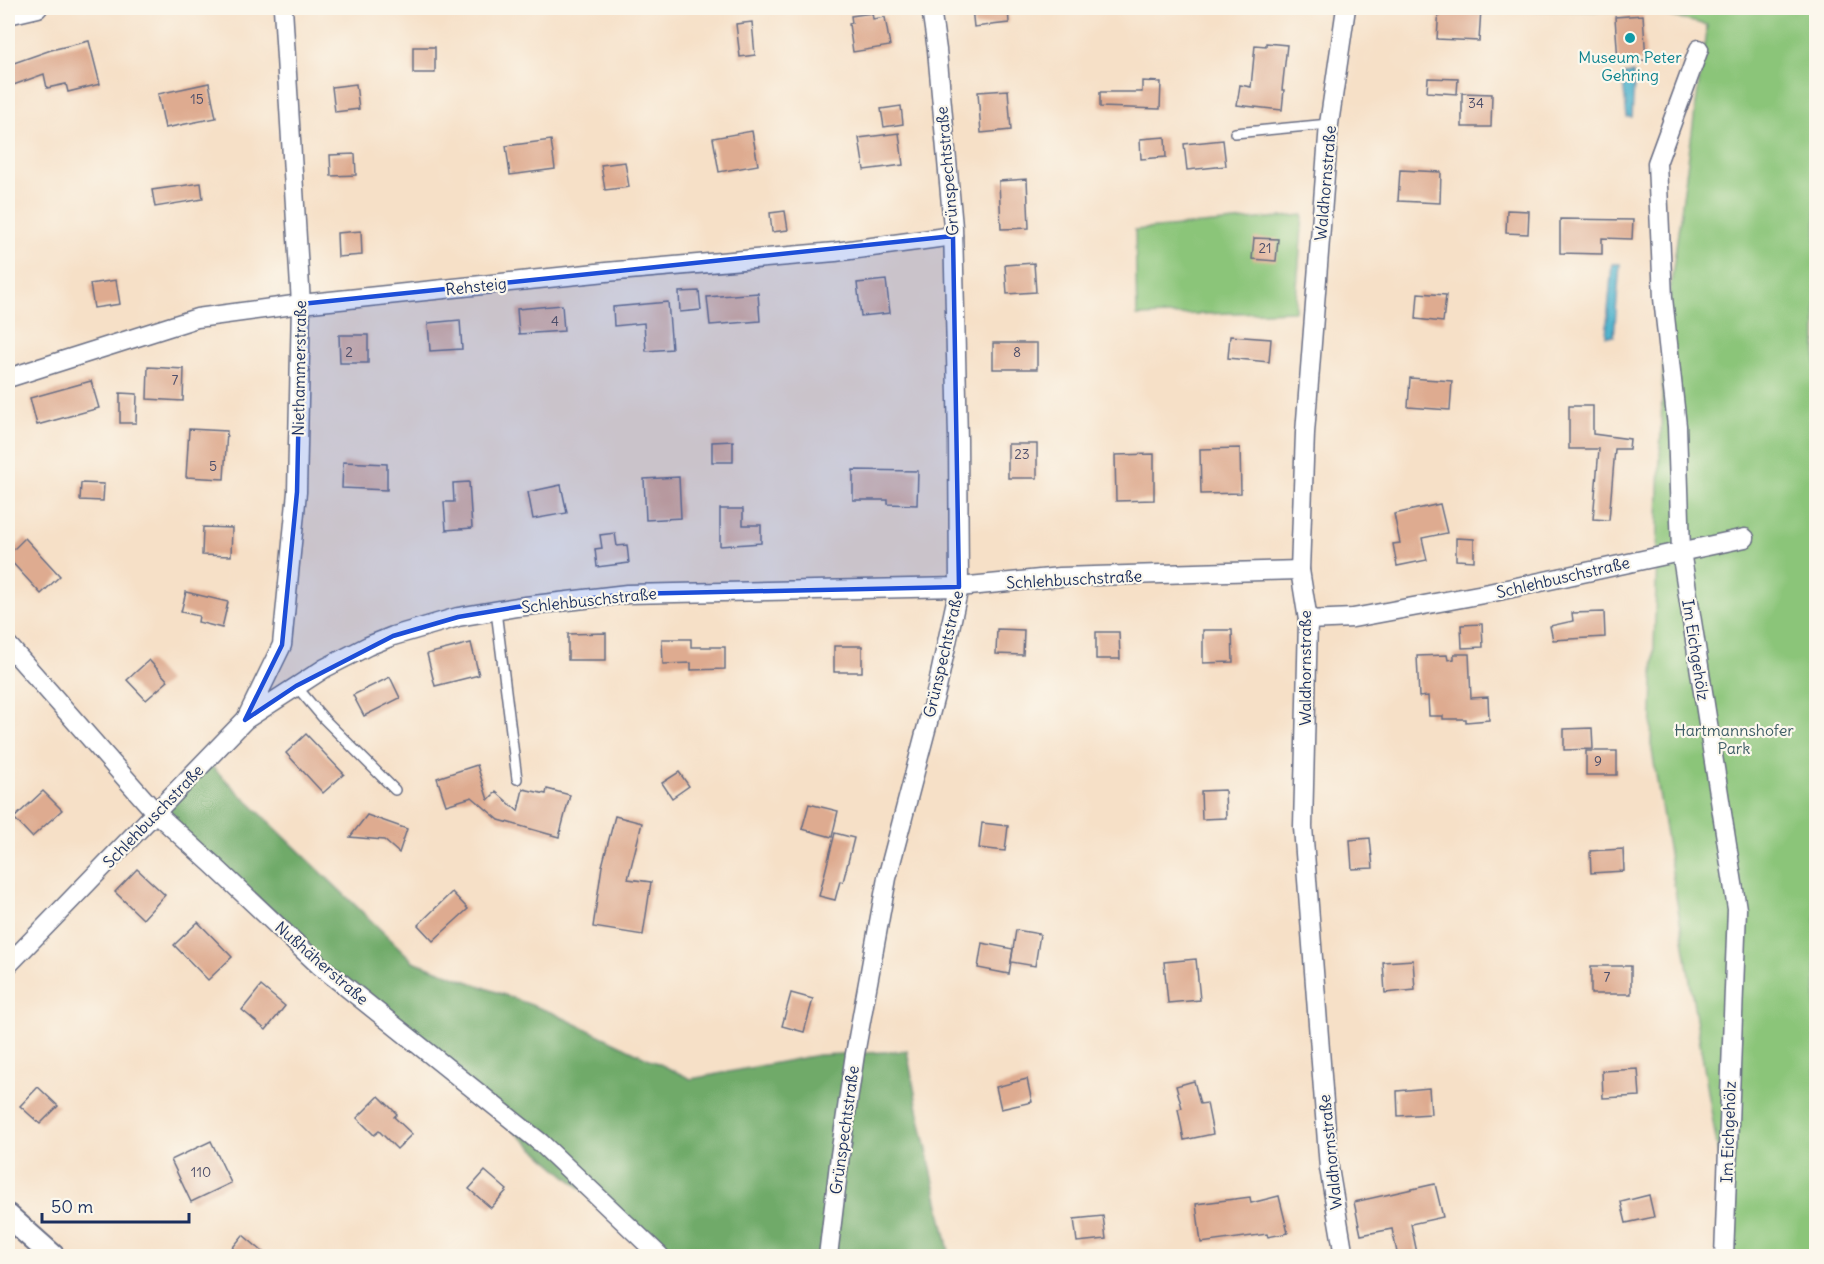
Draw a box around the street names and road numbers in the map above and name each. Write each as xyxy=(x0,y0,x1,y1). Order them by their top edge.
street label: Grünspechtstraße xyxy=(931,105,963,237)
street label: Waldhornstraße xyxy=(1310,125,1340,241)
street label: Rehsteig xyxy=(444,273,508,299)
street label: Niethammerstraße xyxy=(288,300,310,436)
street label: Schlehbuschstraße xyxy=(1494,552,1632,602)
street label: Schlehbuschstraße xyxy=(1006,565,1142,593)
street label: Schlehbuschstraße xyxy=(520,583,658,617)
street label: Grünspechtstraße xyxy=(919,589,967,719)
street label: Im Eichgehölz xyxy=(1678,598,1714,702)
street label: Waldhornstraße xyxy=(1295,610,1315,726)
street label: Schlehbuschstraße xyxy=(99,760,207,872)
street label: Nußhäherstraße xyxy=(271,917,373,1009)
street label: Grünspechtstraße xyxy=(825,1064,863,1196)
street label: Im Eichgehölz xyxy=(1716,1080,1740,1183)
street label: Waldhornstraße xyxy=(1314,1093,1346,1211)

